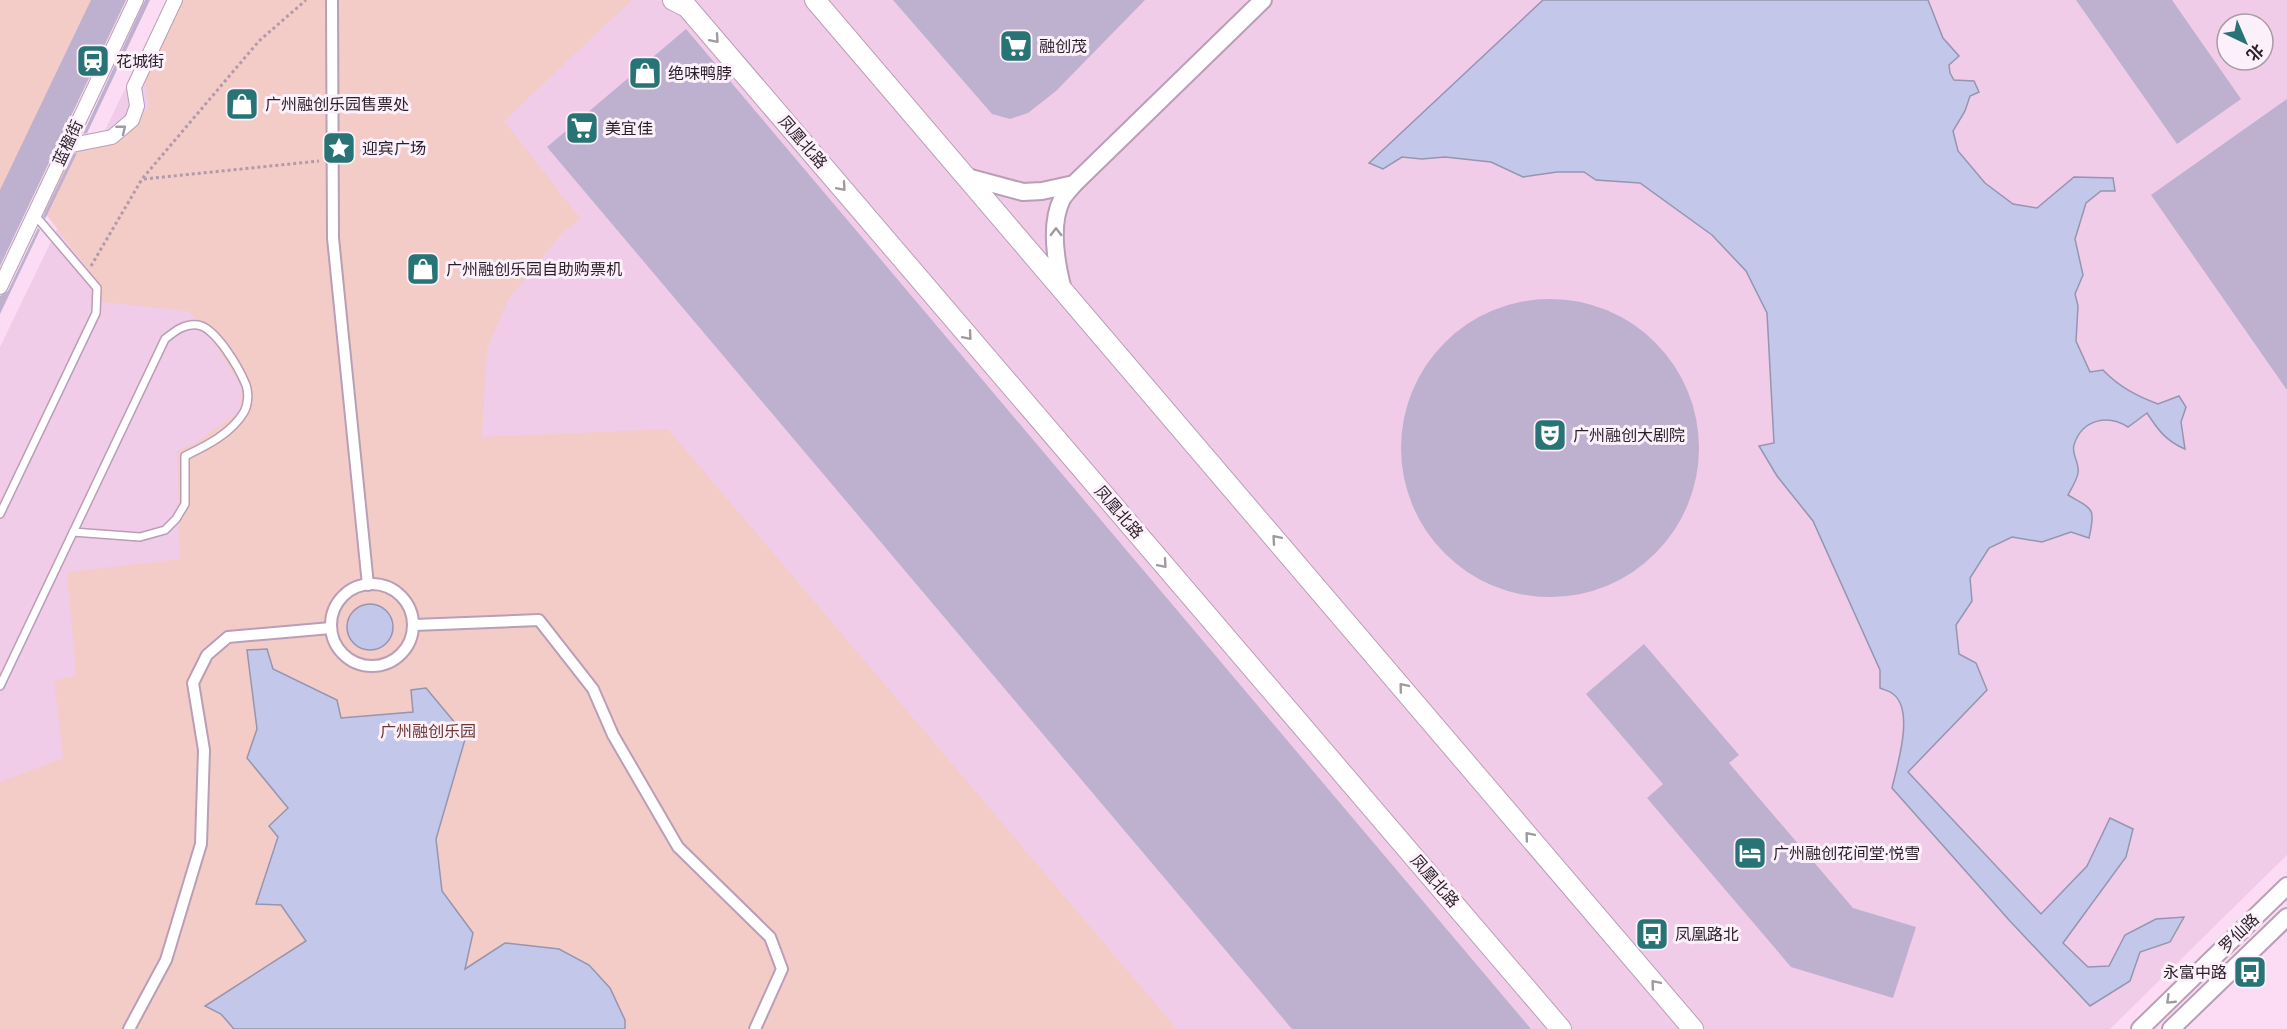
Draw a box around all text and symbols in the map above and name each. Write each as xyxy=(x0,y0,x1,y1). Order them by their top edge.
north arrow xyxy=(2215,12,2275,72)
supermarket icon: 融创茂 xyxy=(998,28,1034,64)
one-way arrow xyxy=(708,32,719,43)
place label: 融创茂 xyxy=(1039,37,1087,56)
text: 北 xyxy=(2243,40,2267,65)
station icon: 花城街 xyxy=(75,43,111,79)
place label: 花城街 xyxy=(116,52,164,71)
shop icon: 绝味鸭脖 xyxy=(627,55,663,91)
place label: 绝味鸭脖 xyxy=(668,64,732,83)
shop icon: 广州融创乐园售票处 xyxy=(224,86,260,122)
place label: 广州融创乐园售票处 xyxy=(265,95,409,114)
supermarket icon: 美宜佳 xyxy=(564,110,600,146)
street label: 凤凰北路 xyxy=(775,112,831,172)
street label: 蓝楹街 xyxy=(49,117,87,169)
place label: 美宜佳 xyxy=(605,119,653,138)
one-way arrow xyxy=(115,126,126,137)
place icon: 迎宾广场 xyxy=(321,130,357,166)
place label: 迎宾广场 xyxy=(362,139,426,158)
one-way arrow xyxy=(835,180,846,191)
one-way arrow xyxy=(1050,227,1062,236)
shop icon: 广州融创乐园自助购票机 xyxy=(405,251,441,287)
place label: 广州融创乐园自助购票机 xyxy=(446,260,622,279)
one-way arrow xyxy=(961,329,972,340)
theatre icon: 广州融创大剧院 xyxy=(1532,417,1568,453)
place label: 广州融创大剧院 xyxy=(1573,426,1685,445)
street label: 凤凰北路 xyxy=(1091,482,1147,542)
one-way arrow xyxy=(1272,535,1283,546)
one-way arrow xyxy=(1156,557,1167,568)
one-way arrow xyxy=(1399,683,1410,694)
park label: 广州融创乐园 xyxy=(380,722,476,741)
one-way arrow xyxy=(1525,832,1536,843)
hotel icon: 广州融创花间堂·悦雪 xyxy=(1732,835,1768,871)
place label: 广州融创花间堂·悦雪 xyxy=(1773,844,1920,863)
street label: 凤凰北路 xyxy=(1407,851,1463,911)
street label: 罗仙路 xyxy=(2215,909,2263,957)
bus stop icon: 凤凰路北 xyxy=(1634,916,1670,952)
place label: 凤凰路北 xyxy=(1675,925,1739,944)
bus stop icon: 永富中路 xyxy=(2232,954,2268,990)
place label: 永富中路 xyxy=(2163,963,2227,982)
one-way arrow xyxy=(1651,980,1662,991)
one-way arrow xyxy=(2166,993,2176,1004)

